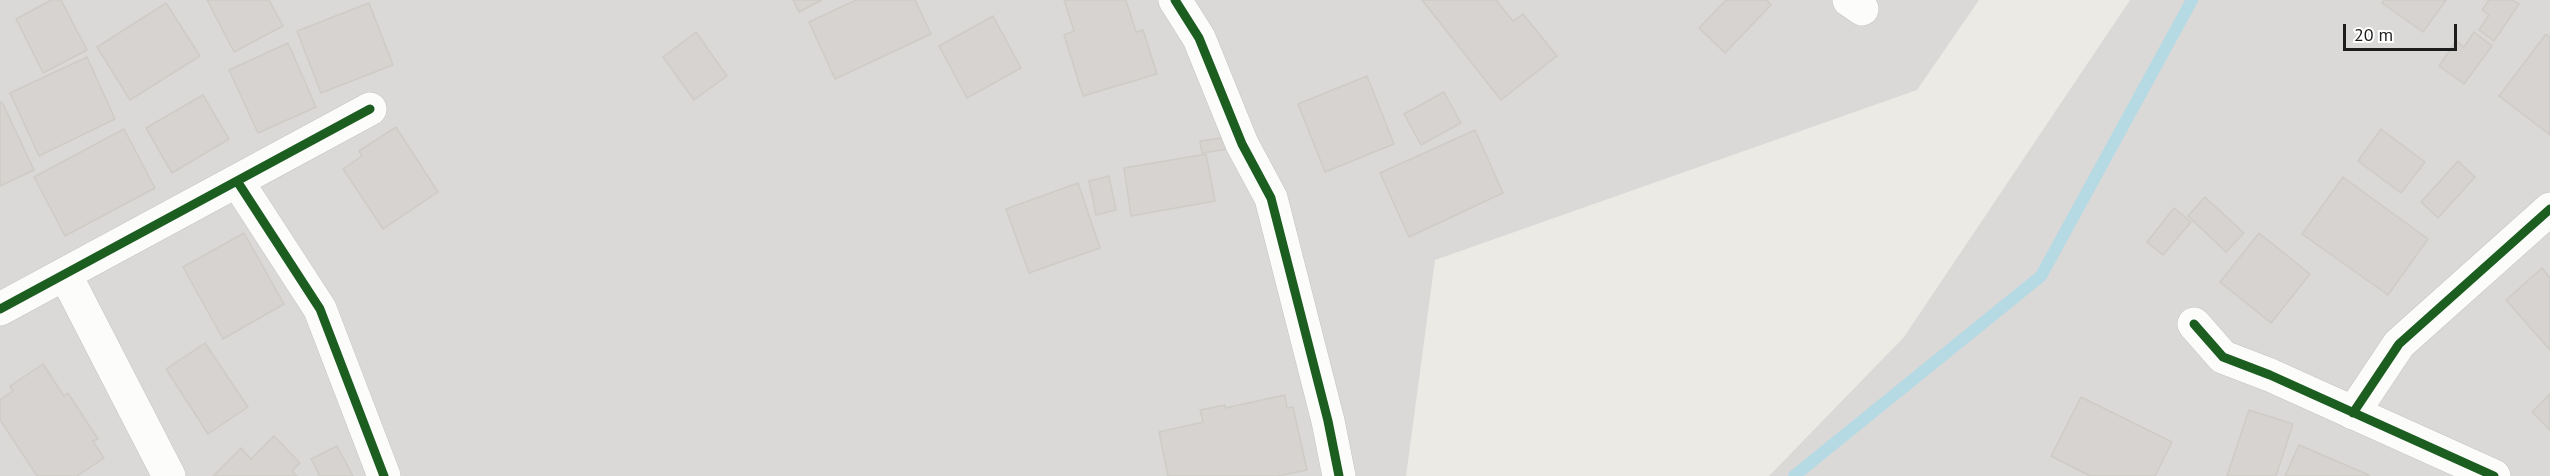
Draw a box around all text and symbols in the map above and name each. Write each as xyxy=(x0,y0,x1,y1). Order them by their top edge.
scale bar xyxy=(2346,12,2460,50)
text: 20 m xyxy=(2354,23,2393,46)

